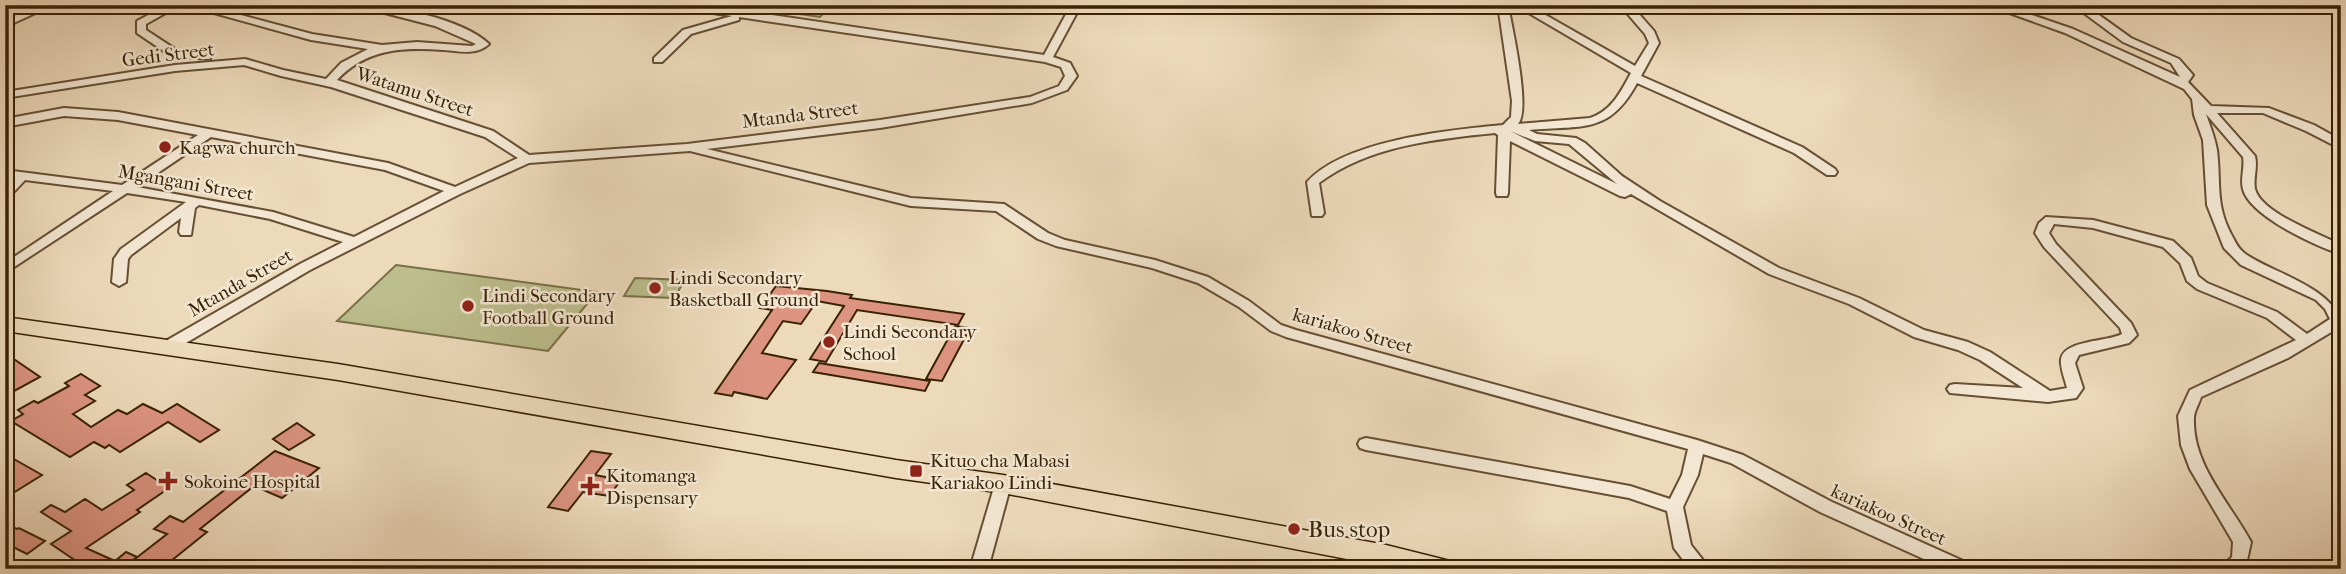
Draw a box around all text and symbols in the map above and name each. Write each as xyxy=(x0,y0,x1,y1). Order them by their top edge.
street label: Gedi Street xyxy=(121,38,216,72)
street label: Watamu Street xyxy=(352,62,476,121)
street label: Mtanda Street xyxy=(741,97,860,133)
place label: Kagwa church xyxy=(179,137,296,159)
marker: Kagwa church xyxy=(157,139,173,155)
street label: Mgangani Street xyxy=(116,160,255,206)
street label: Mtanda Street xyxy=(184,244,297,322)
place label: Lindi Secondary Basketball Ground xyxy=(669,267,820,311)
marker: Lindi Secondary Basketball Ground xyxy=(647,280,663,296)
place label: Lindi Secondary Football Ground xyxy=(482,285,616,329)
marker: Lindi Secondary Football Ground xyxy=(460,298,476,314)
street label: kariakoo Street xyxy=(1290,303,1416,359)
place label: Lindi Secondary School xyxy=(843,321,977,365)
marker: Lindi Secondary School xyxy=(821,334,837,350)
place label: Kituo cha Mabasi Kariakoo Lindi xyxy=(930,450,1070,494)
marker: Kituo cha Mabasi Kariakoo Lindi xyxy=(908,463,924,479)
place label: Kitomanga Dispensary xyxy=(606,465,699,509)
marker: Sokoine Hospital xyxy=(158,471,178,491)
place label: Sokoine Hospital xyxy=(184,471,320,493)
marker: Kitomanga Dispensary xyxy=(580,476,600,496)
street label: kariakoo Street xyxy=(1827,480,1950,550)
place label: Bus stop xyxy=(1308,516,1390,543)
marker: Bus stop xyxy=(1286,521,1302,537)

